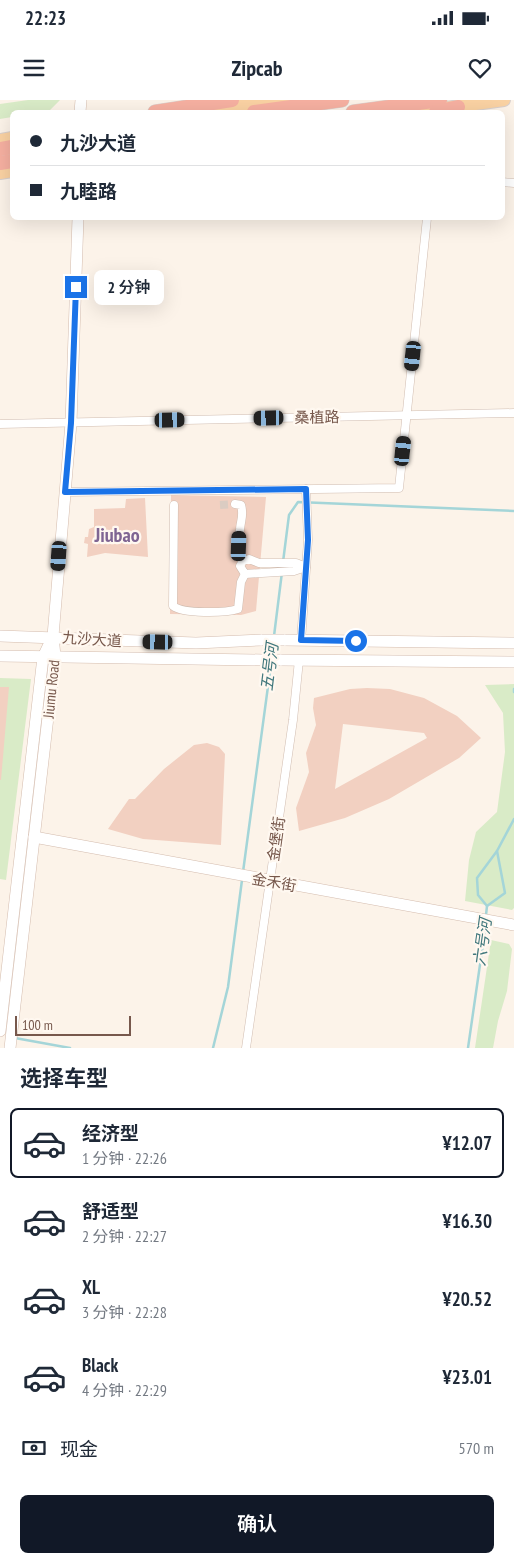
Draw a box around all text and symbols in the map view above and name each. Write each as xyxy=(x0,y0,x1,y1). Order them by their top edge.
text: 22:23 xyxy=(25,6,66,30)
icon: menu xyxy=(20,54,48,82)
text: Zipcab xyxy=(231,54,283,82)
icon: heart xyxy=(466,54,494,82)
text: 九沙大道 xyxy=(60,131,136,155)
text: 九睦路 xyxy=(60,179,117,203)
callout: 2 分钟 xyxy=(94,270,164,304)
route end xyxy=(65,276,87,298)
text: 2 分钟 xyxy=(108,277,150,297)
car xyxy=(403,340,422,372)
street label: 桑植路 xyxy=(294,407,340,427)
car xyxy=(253,410,284,426)
car xyxy=(154,412,185,428)
car xyxy=(393,435,412,467)
district label: Jiubao xyxy=(93,522,140,548)
car xyxy=(230,531,247,561)
car xyxy=(50,541,67,571)
street label: 九沙大道 xyxy=(61,627,123,651)
route start xyxy=(345,630,367,652)
car xyxy=(142,634,173,650)
water label: 五号河 xyxy=(256,639,282,692)
street label: Jiumu Road xyxy=(38,659,64,720)
street label: 金堡街 xyxy=(263,815,289,863)
street label: 金禾街 xyxy=(250,869,298,895)
water label: 六号河 xyxy=(469,914,496,967)
scale bar xyxy=(15,1013,131,1036)
text: 100 m xyxy=(22,1016,53,1034)
text: 选择车型 xyxy=(20,1064,108,1092)
icon: car xyxy=(22,1121,67,1166)
text: 经济型 xyxy=(82,1121,139,1145)
text: ¥12.07 xyxy=(443,1131,492,1155)
text: 1 分钟 · 22:26 xyxy=(82,1148,167,1168)
icon: car xyxy=(22,1199,67,1244)
text: 舒适型 xyxy=(82,1199,139,1223)
text: ¥16.30 xyxy=(443,1209,492,1233)
text: 2 分钟 · 22:27 xyxy=(82,1226,167,1246)
text: XL xyxy=(82,1275,100,1299)
icon: car xyxy=(22,1277,67,1322)
text: ¥20.52 xyxy=(443,1287,492,1311)
text: 3 分钟 · 22:28 xyxy=(82,1302,167,1322)
text: Black xyxy=(82,1353,118,1377)
icon: car xyxy=(22,1355,67,1400)
text: ¥23.01 xyxy=(443,1365,492,1389)
text: 4 分钟 · 22:29 xyxy=(82,1380,167,1400)
icon: cash xyxy=(20,1434,48,1462)
text: 现金 xyxy=(60,1437,98,1461)
text: 570 m xyxy=(459,1438,494,1458)
button: 确认 xyxy=(20,1495,494,1553)

